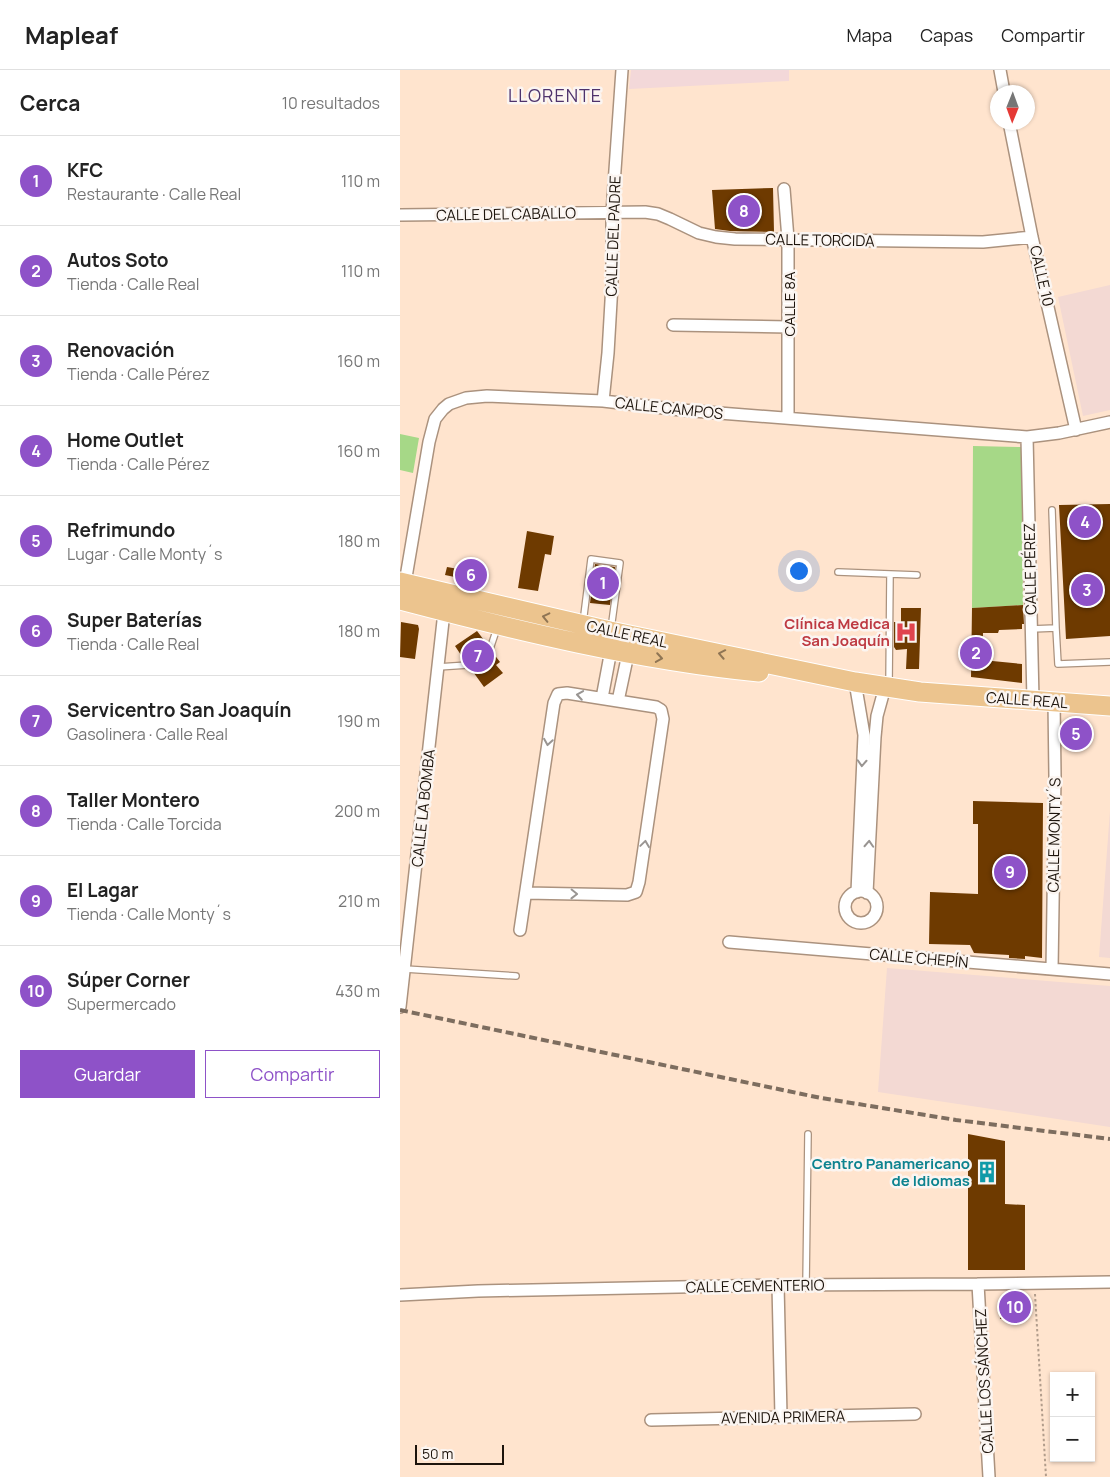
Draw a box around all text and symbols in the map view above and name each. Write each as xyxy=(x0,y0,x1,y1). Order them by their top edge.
text: Mapleaf xyxy=(25,18,118,51)
text: Mapa xyxy=(846,23,892,47)
text: Capas xyxy=(920,23,973,47)
text: Compartir xyxy=(1001,23,1085,47)
district label: LLORENTE xyxy=(508,83,602,107)
north arrow xyxy=(990,85,1035,130)
text: Cerca xyxy=(20,89,80,117)
text: 10 resultados xyxy=(282,92,380,114)
text: KFC xyxy=(67,157,103,183)
text: 1 xyxy=(32,170,40,192)
text: 110 m xyxy=(341,170,380,192)
street label: CALLE DEL PADRE xyxy=(600,175,626,297)
text: Restaurante · Calle Real xyxy=(67,183,241,205)
pin: 8 xyxy=(728,192,760,230)
street label: CALLE DEL CABALLO xyxy=(436,202,576,226)
street label: CALLE TORCIDA xyxy=(765,229,875,251)
street label: CALLE 10 xyxy=(1025,244,1059,308)
text: Autos Soto xyxy=(67,247,169,273)
text: 2 xyxy=(31,260,41,282)
text: 110 m xyxy=(341,260,380,282)
street label: CALLE 8A xyxy=(779,271,800,337)
text: Tienda · Calle Real xyxy=(67,273,200,295)
text: Renovación xyxy=(67,337,174,363)
text: 3 xyxy=(31,350,41,372)
text: 160 m xyxy=(337,350,380,372)
text: Tienda · Calle Pérez xyxy=(67,363,210,385)
street label: CALLE CAMPOS xyxy=(614,392,724,424)
text: Home Outlet xyxy=(67,427,184,453)
text: 4 xyxy=(31,440,41,462)
text: 160 m xyxy=(337,440,380,462)
text: Tienda · Calle Pérez xyxy=(67,453,210,475)
pin: 4 xyxy=(1069,503,1101,541)
text: Refrimundo xyxy=(67,517,175,543)
street label: CALLE PÉREZ xyxy=(1019,523,1041,615)
text: 5 xyxy=(31,530,41,552)
text: 180 m xyxy=(338,530,380,552)
text: Lugar · Calle Monty´s xyxy=(67,543,222,565)
pin: 6 xyxy=(455,556,487,594)
your location xyxy=(786,558,812,584)
pin: 1 xyxy=(587,564,619,602)
pin: 3 xyxy=(1071,571,1103,609)
text: Super Baterías xyxy=(67,607,202,633)
one-way arrow xyxy=(541,612,550,622)
place label: Clínica Medica San Joaquín xyxy=(784,613,890,651)
street label: CALLE REAL xyxy=(585,615,670,653)
hospital icon: Clínica Medica San Joaquín xyxy=(893,619,919,645)
text: 6 xyxy=(31,620,41,642)
text: 180 m xyxy=(338,620,380,642)
text: Tienda · Calle Real xyxy=(67,633,200,655)
pin: 2 xyxy=(960,634,992,672)
pin: 7 xyxy=(462,637,494,675)
one-way arrow xyxy=(717,649,726,659)
one-way arrow xyxy=(655,653,664,663)
street label: CALLE REAL xyxy=(985,687,1069,713)
one-way arrow xyxy=(575,690,584,700)
text: Servicentro San Joaquín xyxy=(67,697,291,723)
text: 7 xyxy=(32,710,40,732)
text: 190 m xyxy=(337,710,380,732)
pin: 5 xyxy=(1060,715,1092,753)
text: Gasolinera · Calle Real xyxy=(67,723,228,745)
one-way arrow xyxy=(544,737,554,746)
street label: CALLE LA BOMBA xyxy=(406,748,440,868)
one-way arrow xyxy=(857,759,868,767)
street label: CALLE MONTY´S xyxy=(1042,777,1066,893)
text: Taller Montero xyxy=(67,787,200,813)
text: 8 xyxy=(31,800,41,822)
text: 200 m xyxy=(335,800,380,822)
text: Tienda · Calle Torcida xyxy=(67,813,222,835)
one-way arrow xyxy=(639,840,649,848)
one-way arrow xyxy=(864,840,875,848)
pin: 9 xyxy=(994,853,1026,891)
text: El Lagar xyxy=(67,877,139,903)
one-way arrow xyxy=(571,889,579,899)
text: 9 xyxy=(31,890,41,912)
text: 210 m xyxy=(338,890,380,912)
text: Tienda · Calle Monty´s xyxy=(67,903,231,925)
street label: CALLE CHEPÍN xyxy=(869,943,969,973)
text: Súper Corner xyxy=(67,967,190,993)
text: 10 xyxy=(27,980,45,1002)
text: 430 m xyxy=(335,980,380,1002)
text: Supermercado xyxy=(67,993,176,1015)
button: Guardar xyxy=(20,1050,195,1098)
button: Compartir xyxy=(205,1050,380,1098)
place label: Centro Panamericano de Idiomas xyxy=(812,1153,970,1191)
building icon: Centro Panamericano de Idiomas xyxy=(974,1159,1000,1185)
street label: CALLE CEMENTERIO xyxy=(685,1274,825,1298)
pin: 10 xyxy=(999,1288,1031,1326)
street label: CALLE LOS SÁNCHEZ xyxy=(970,1308,998,1454)
map controls xyxy=(1050,1372,1095,1462)
button: + xyxy=(1050,1372,1095,1417)
street label: AVENIDA PRIMERA xyxy=(721,1405,846,1429)
button: − xyxy=(1050,1417,1095,1462)
scale bar xyxy=(415,1442,504,1465)
text: 50 m xyxy=(422,1444,453,1463)

